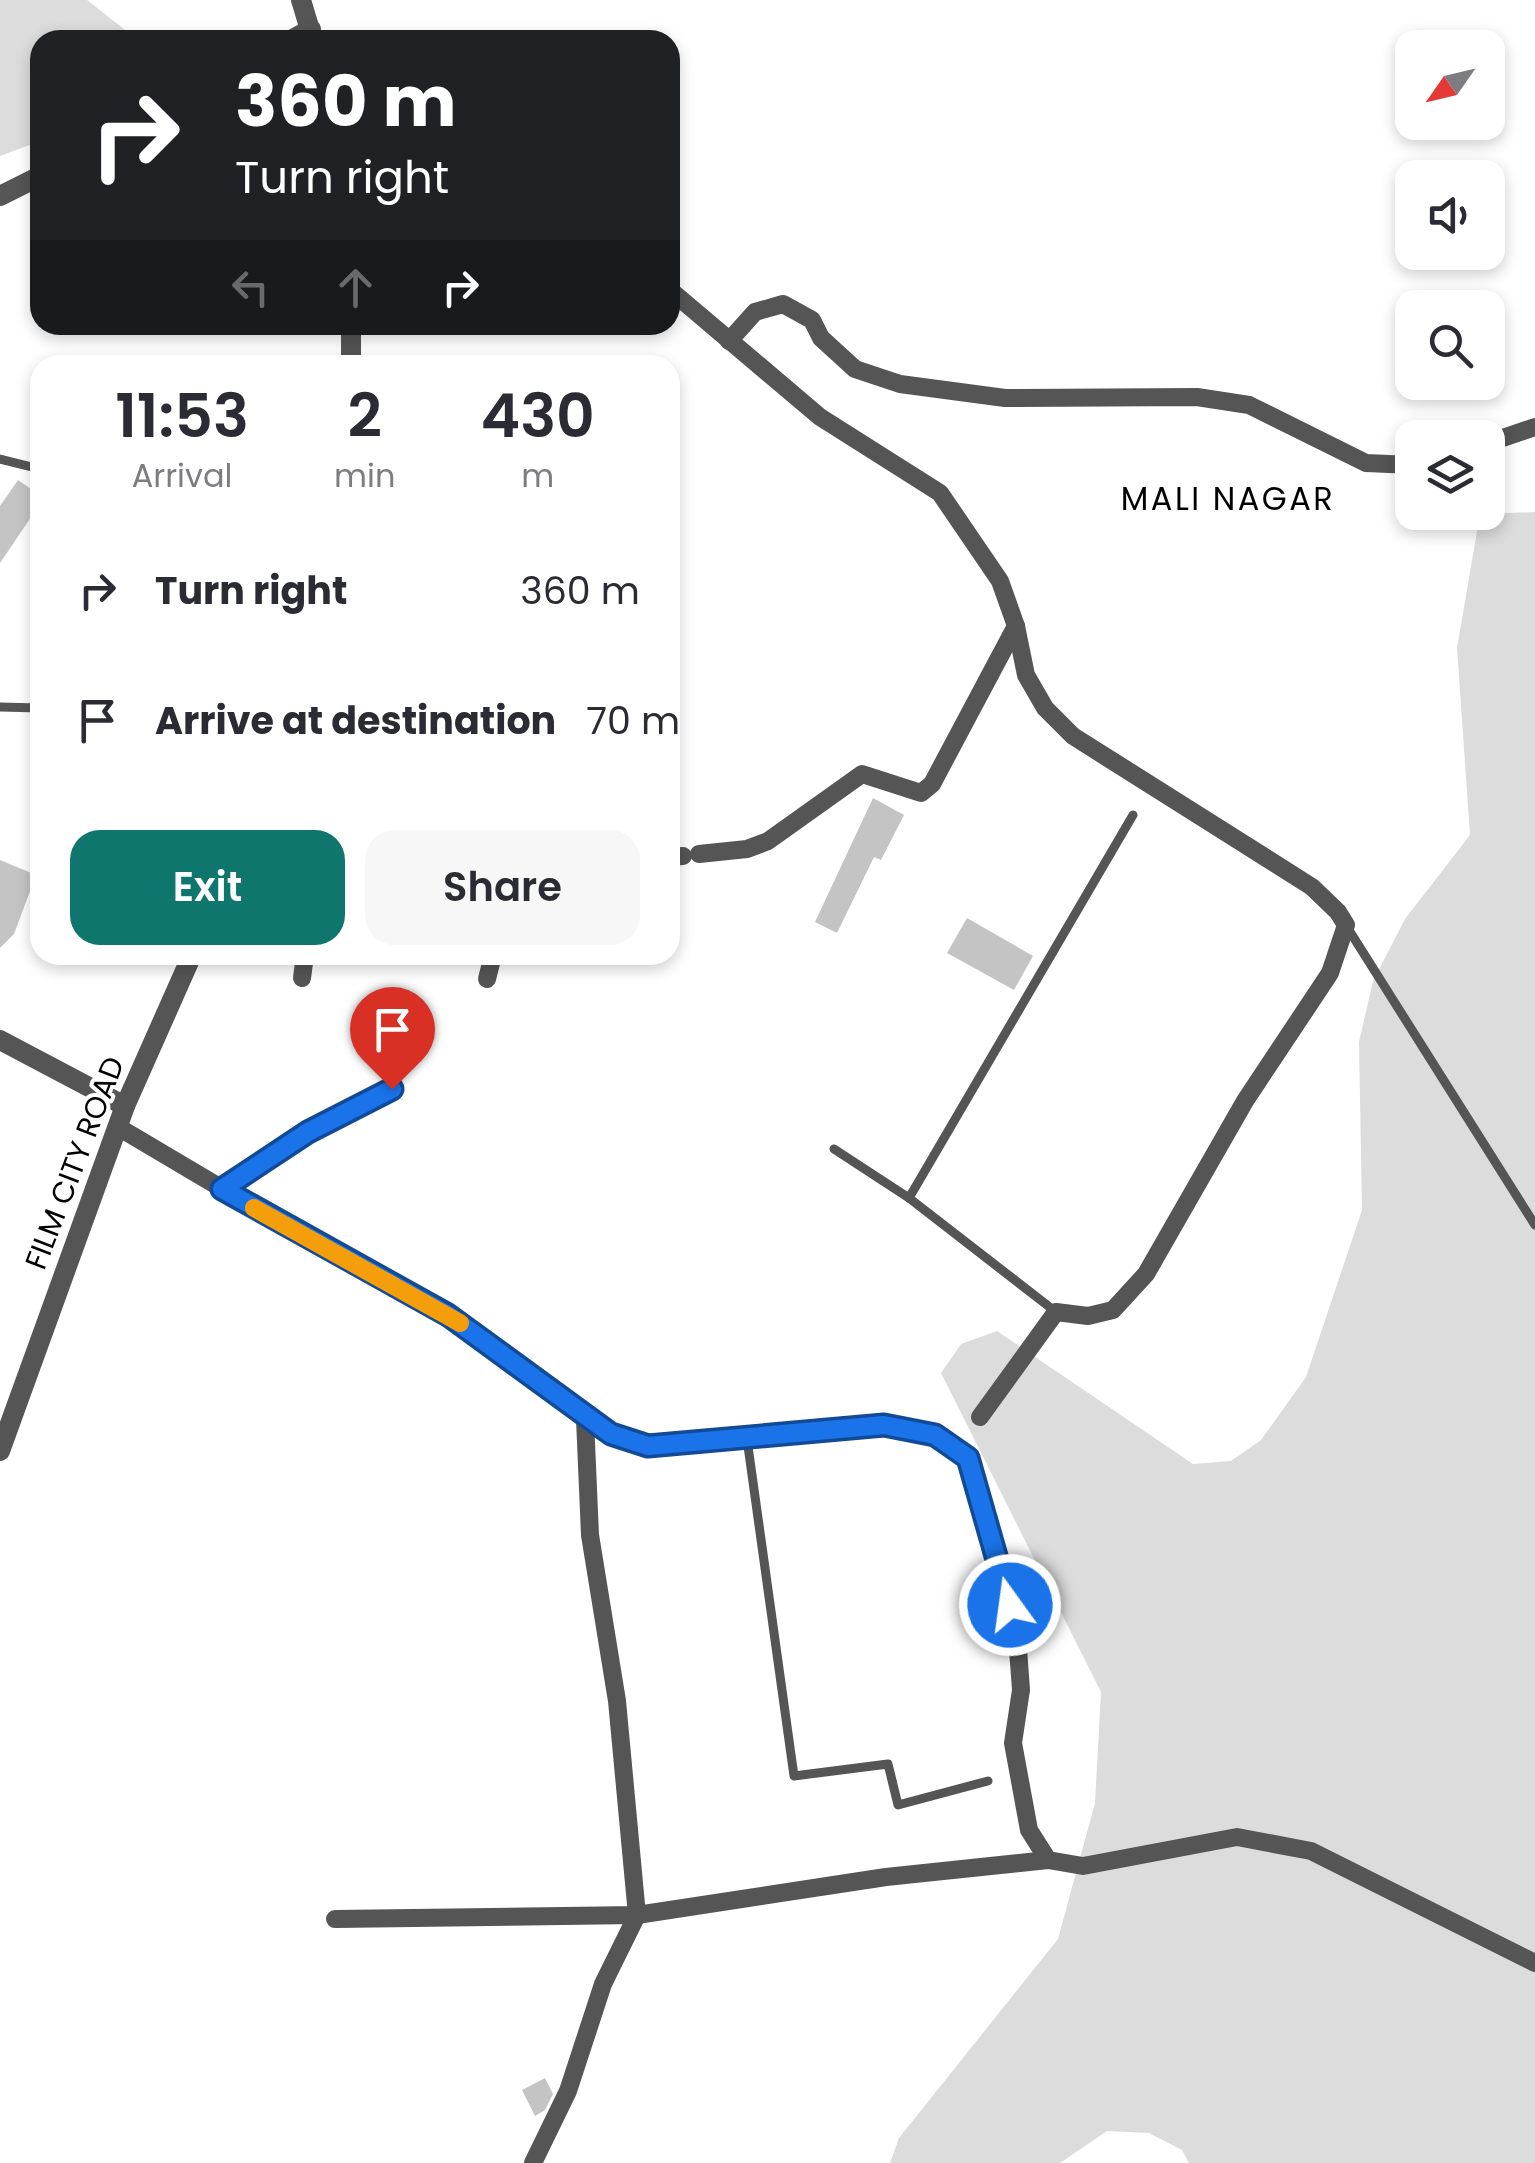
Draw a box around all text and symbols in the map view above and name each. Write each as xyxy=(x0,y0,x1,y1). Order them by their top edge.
north arrow xyxy=(1395,30,1505,140)
map controls xyxy=(1395,30,1505,530)
text: 360 m xyxy=(235,52,457,151)
icon: right xyxy=(70,70,200,200)
text: Turn right xyxy=(235,146,449,209)
button: sound xyxy=(1395,160,1505,270)
icon: left xyxy=(223,260,278,315)
icon: ahead xyxy=(328,260,383,315)
icon: right xyxy=(433,260,488,315)
button: search xyxy=(1395,290,1505,400)
text: 11:53 xyxy=(115,374,249,458)
text: 2 xyxy=(347,374,382,458)
text: 430 xyxy=(481,374,595,458)
button: layers xyxy=(1395,420,1505,530)
text: Arrival xyxy=(132,453,232,498)
text: min xyxy=(334,453,395,498)
text: m xyxy=(521,453,554,498)
district label: MALI NAGAR xyxy=(1121,476,1335,521)
icon: right xyxy=(70,563,125,618)
text: Turn right xyxy=(155,564,347,617)
text: 360 m xyxy=(520,564,640,617)
icon: arrive xyxy=(70,693,125,748)
text: Arrive at destination xyxy=(155,694,556,747)
text: 70 m xyxy=(586,694,680,747)
button: Exit xyxy=(70,830,345,945)
button: Share xyxy=(365,830,640,945)
pin xyxy=(350,987,435,1090)
icon: arrive xyxy=(365,1002,420,1057)
street label: FILM CITY ROAD xyxy=(14,1050,135,1275)
position arrow xyxy=(958,1553,1062,1657)

